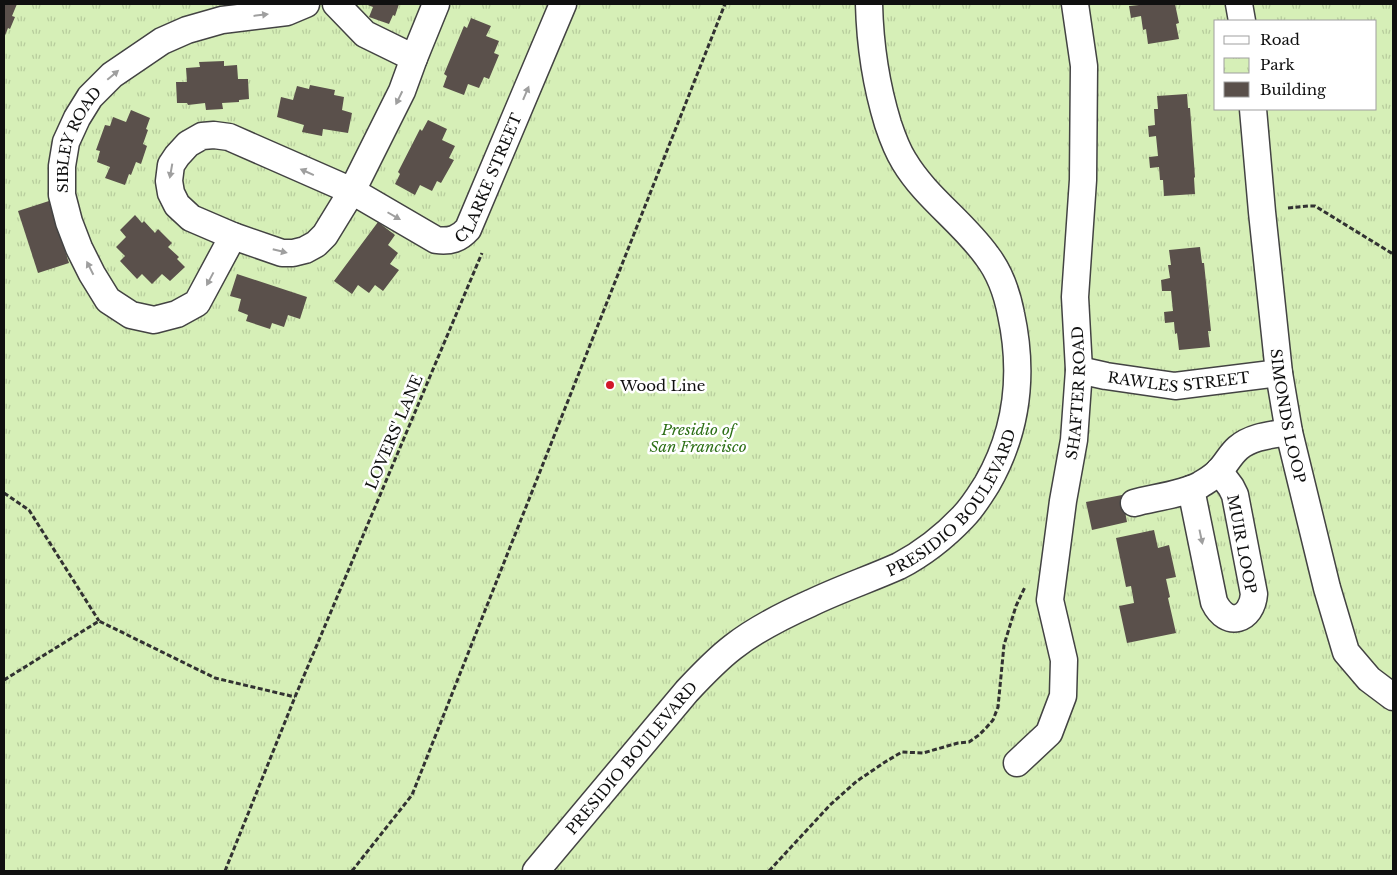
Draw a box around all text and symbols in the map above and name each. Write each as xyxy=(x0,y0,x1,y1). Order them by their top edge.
one-way arrow xyxy=(253,11,269,19)
legend xyxy=(1214,20,1377,110)
text: Road xyxy=(1260,30,1300,49)
text: Park xyxy=(1260,55,1296,74)
one-way arrow xyxy=(107,69,119,81)
text: Building xyxy=(1260,80,1327,99)
street label: SIBLEY ROAD xyxy=(53,82,105,193)
one-way arrow xyxy=(522,86,530,100)
one-way arrow xyxy=(395,91,403,105)
street label: CLARKE STREET xyxy=(451,110,525,247)
one-way arrow xyxy=(167,164,175,180)
one-way arrow xyxy=(300,167,314,175)
one-way arrow xyxy=(388,211,401,220)
one-way arrow xyxy=(272,247,287,255)
one-way arrow xyxy=(86,261,94,275)
one-way arrow xyxy=(206,272,215,285)
street label: SHAFTER ROAD xyxy=(1061,326,1089,461)
street label: SIMONDS LOOP xyxy=(1267,348,1311,485)
street label: RAWLES STREET xyxy=(1106,367,1251,396)
street label: LOVERS' LANE xyxy=(361,372,427,492)
place label: Wood Line xyxy=(619,376,705,395)
marker: Wood Line xyxy=(604,379,616,391)
park label: Presidio of San Francisco xyxy=(650,420,747,456)
street label: PRESIDIO BOULEVARD xyxy=(883,427,1019,580)
street label: MUIR LOOP xyxy=(1223,493,1261,595)
one-way arrow xyxy=(1197,529,1205,544)
street label: PRESIDIO BOULEVARD xyxy=(561,677,701,838)

